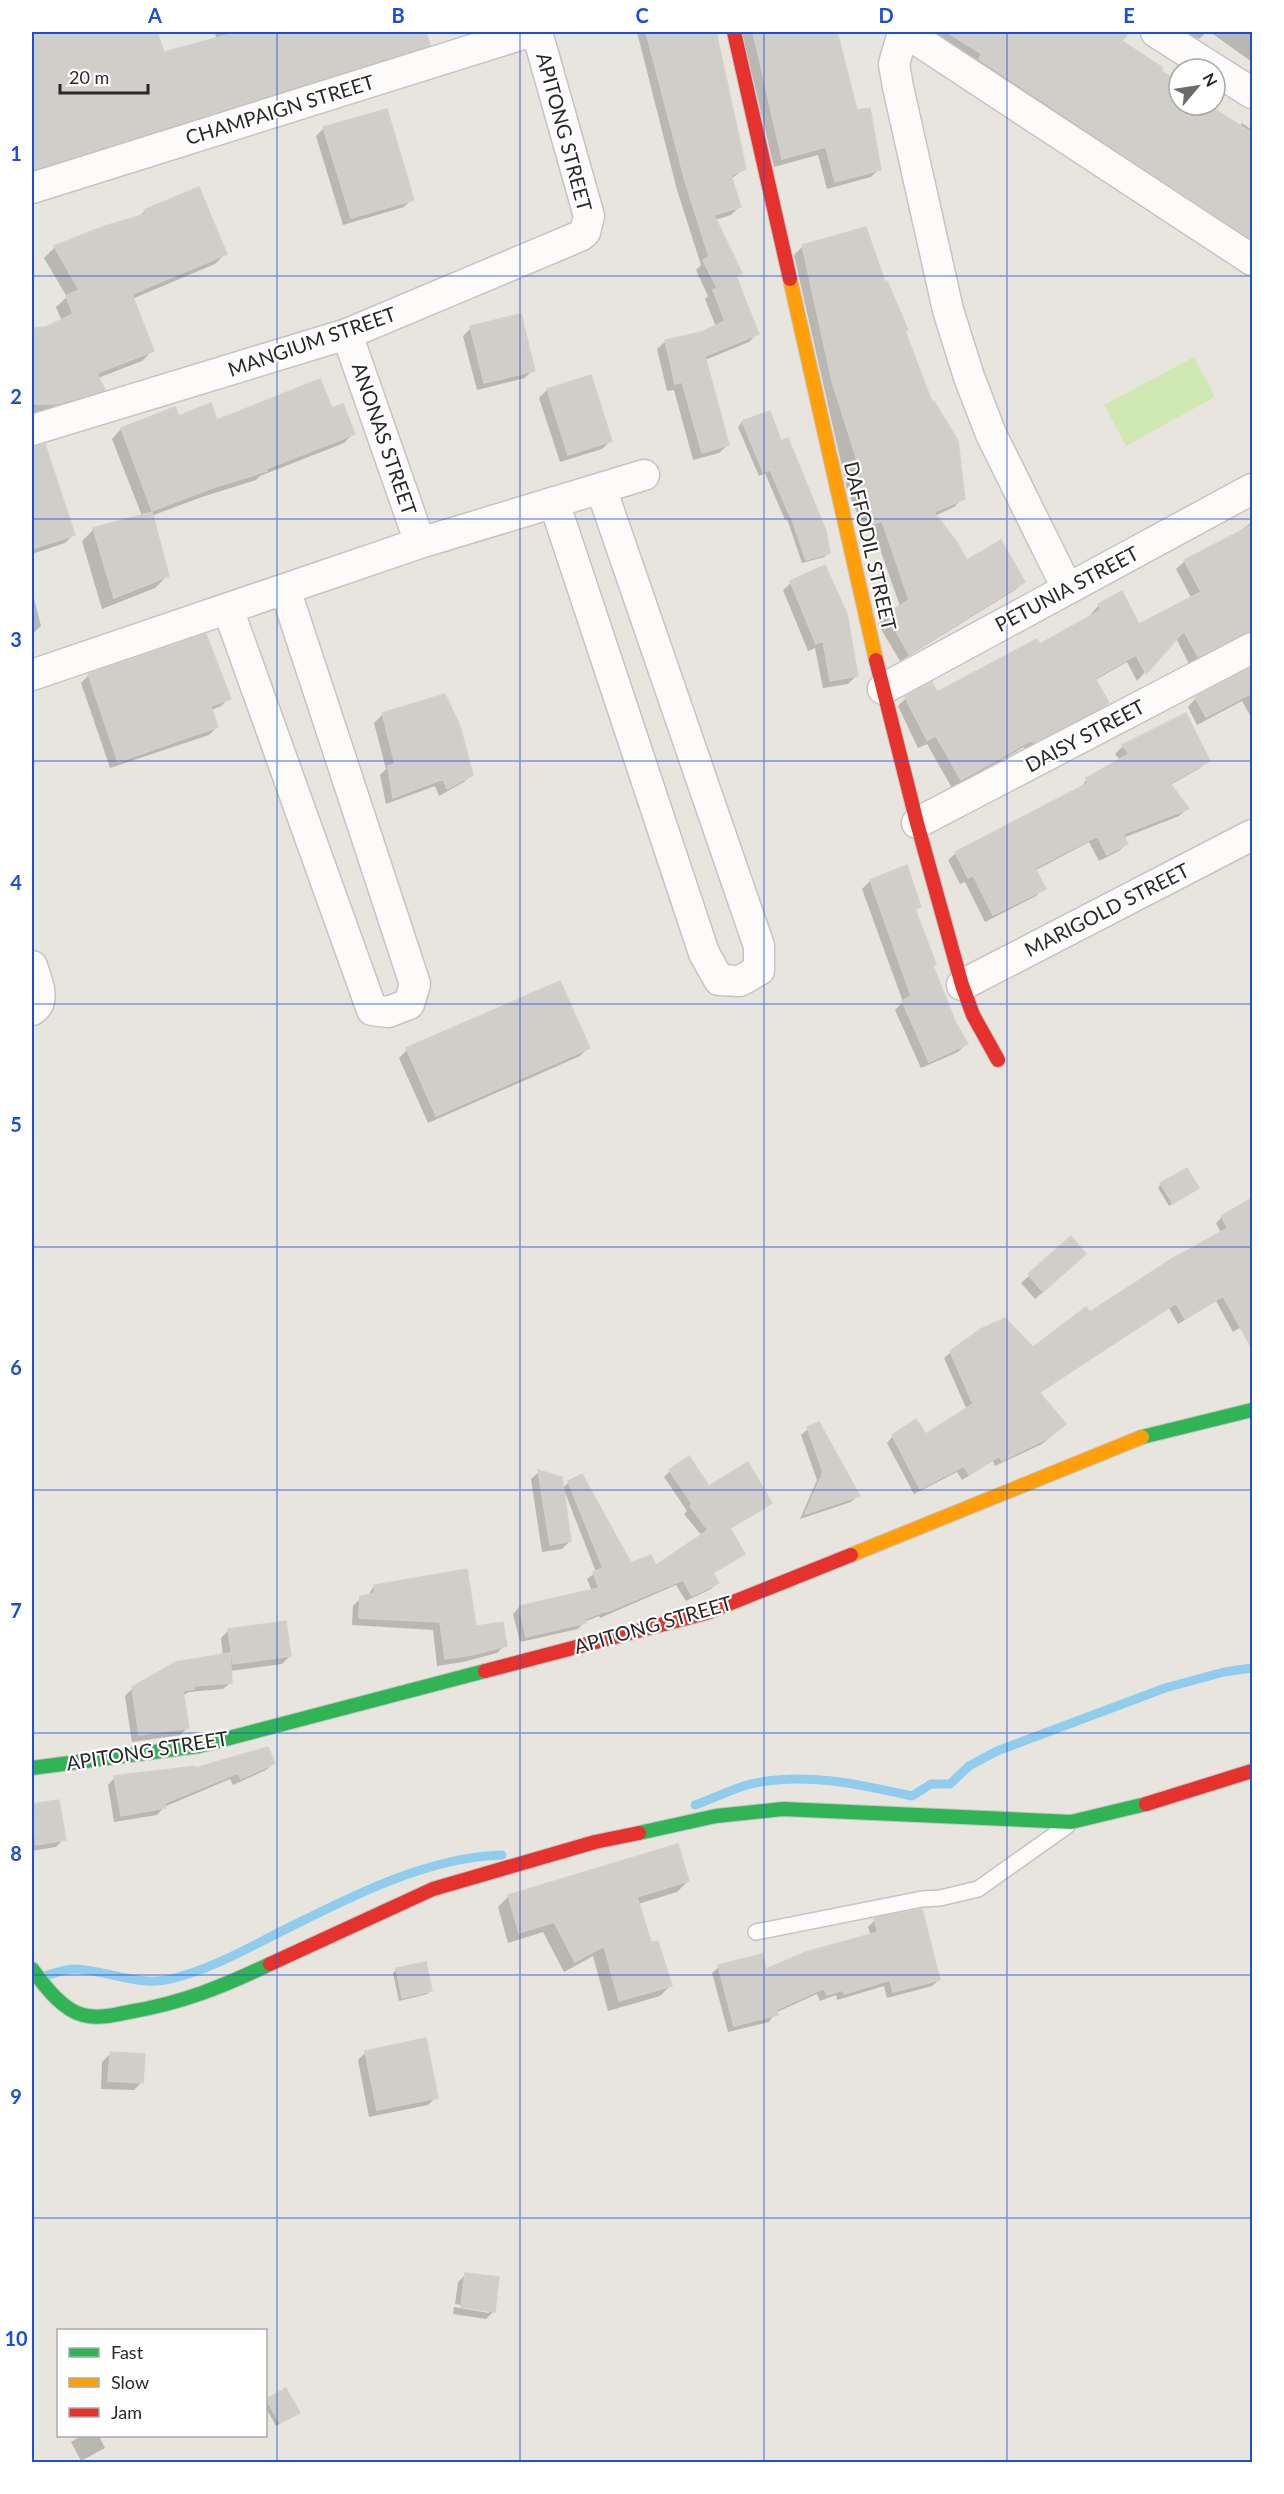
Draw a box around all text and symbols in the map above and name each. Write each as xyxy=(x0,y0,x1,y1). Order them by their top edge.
text: A xyxy=(147,3,162,27)
text: B xyxy=(391,3,405,27)
text: C xyxy=(635,3,649,27)
text: D xyxy=(878,3,894,27)
text: E xyxy=(1123,3,1135,27)
street label: APITONG STREET xyxy=(532,50,598,214)
scale bar xyxy=(60,57,148,95)
north arrow xyxy=(1167,57,1227,117)
text: 20 m xyxy=(69,66,109,88)
street label: CHAMPAIGN STREET xyxy=(182,69,377,149)
text: N xyxy=(1199,69,1222,89)
text: 1 xyxy=(10,141,22,165)
street label: MANGIUM STREET xyxy=(225,301,399,381)
street label: ANONAS STREET xyxy=(348,359,422,518)
text: 2 xyxy=(10,384,22,408)
street label: DAFFODIL STREET xyxy=(840,459,902,633)
street label: PETUNIA STREET xyxy=(991,540,1143,636)
text: 3 xyxy=(10,627,22,651)
street label: DAISY STREET xyxy=(1021,694,1148,777)
street label: MARIGOLD STREET xyxy=(1020,857,1193,961)
text: 4 xyxy=(10,870,22,894)
text: 5 xyxy=(10,1112,22,1136)
text: 6 xyxy=(10,1355,22,1379)
street label: APITONG STREET xyxy=(571,1590,735,1658)
text: 7 xyxy=(10,1598,22,1622)
street label: APITONG STREET xyxy=(64,1725,230,1775)
text: 8 xyxy=(10,1841,22,1865)
text: 9 xyxy=(10,2084,22,2108)
text: 10 xyxy=(4,2326,28,2350)
legend xyxy=(57,2329,267,2437)
text: Fast xyxy=(111,2341,144,2363)
text: Slow xyxy=(111,2371,149,2393)
text: Jam xyxy=(111,2401,142,2423)

